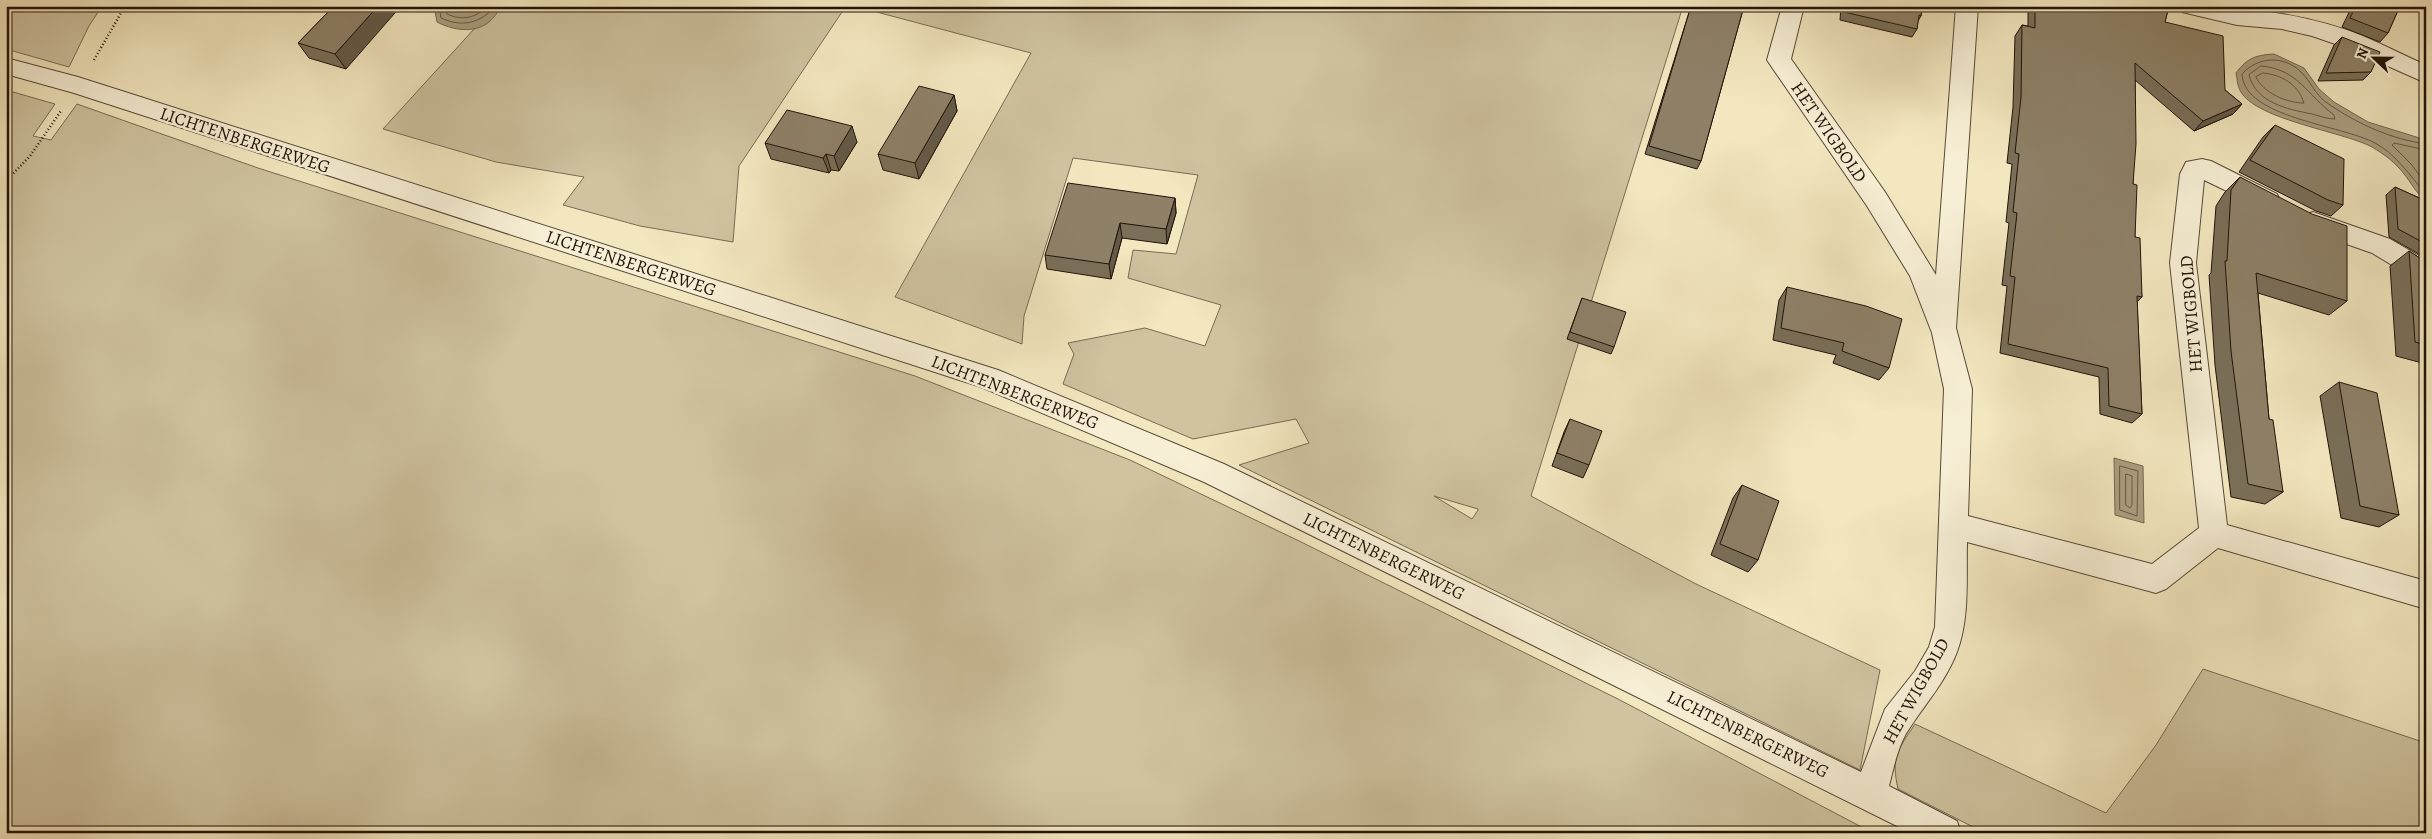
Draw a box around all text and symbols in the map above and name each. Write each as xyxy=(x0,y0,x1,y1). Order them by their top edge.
north arrow xyxy=(2350,32,2400,82)
text: N xyxy=(2352,45,2373,62)
street label: HET WIGBOLD xyxy=(1785,77,1873,187)
street label: LICHTENBERGERWEG xyxy=(157,101,333,179)
street label: LICHTENBERGERWEG xyxy=(543,224,719,302)
street label: HET WIGBOLD xyxy=(2174,254,2208,374)
street label: LICHTENBERGERWEG xyxy=(928,349,1102,435)
street label: LICHTENBERGERWEG xyxy=(1299,506,1469,606)
street label: HET WIGBOLD xyxy=(1877,634,1955,748)
street label: LICHTENBERGERWEG xyxy=(1663,684,1833,784)

